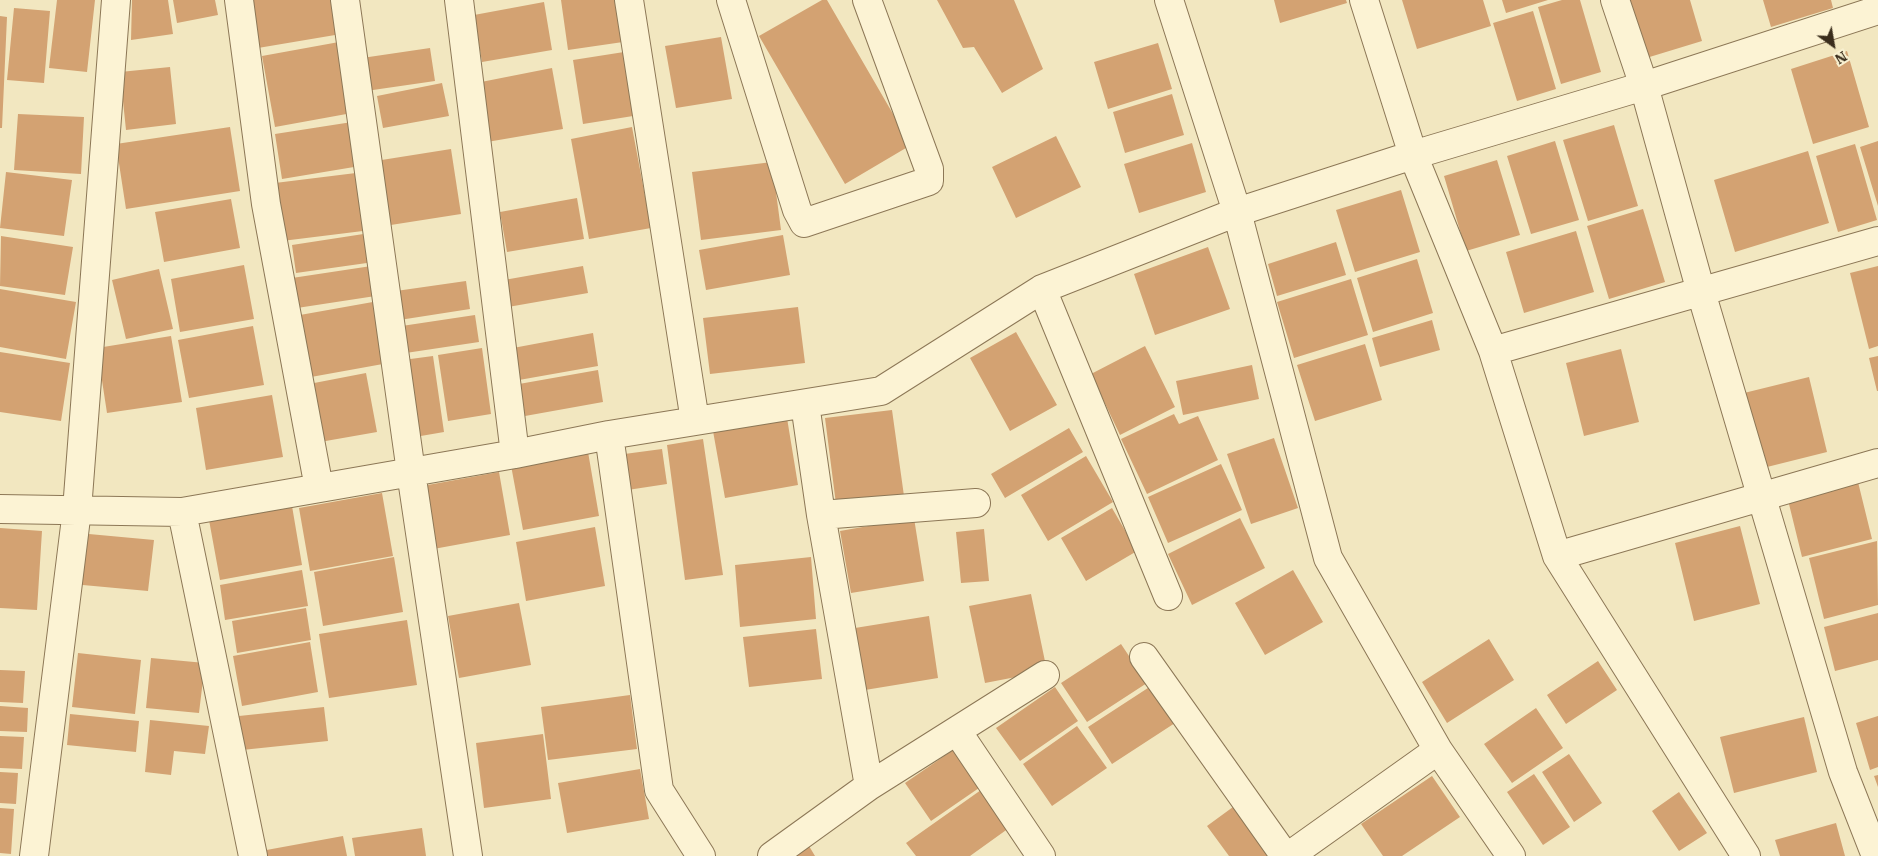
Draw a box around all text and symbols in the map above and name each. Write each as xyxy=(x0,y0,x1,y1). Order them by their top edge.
north arrow xyxy=(1808,20,1858,70)
text: N xyxy=(1831,47,1850,68)

